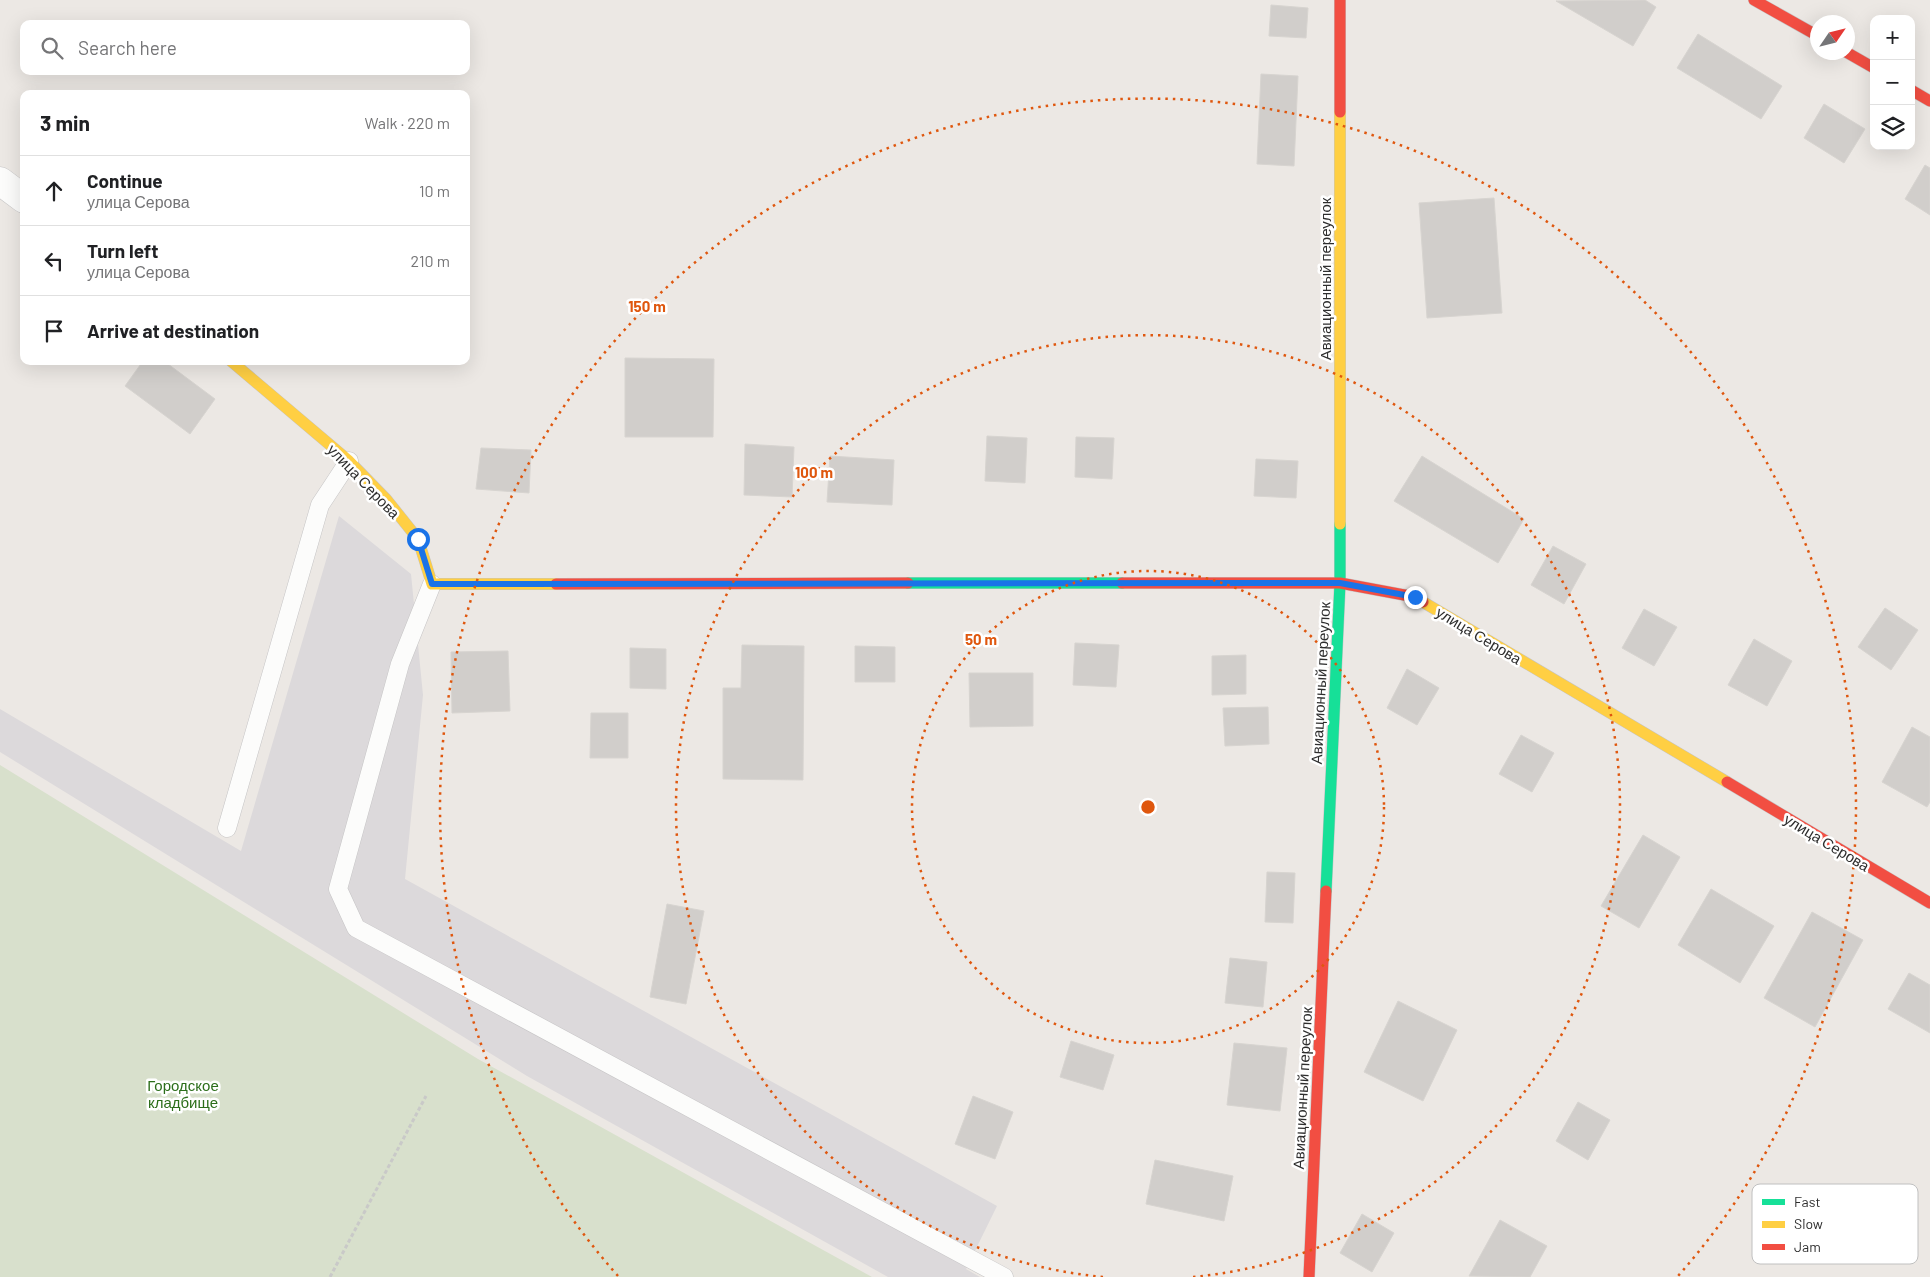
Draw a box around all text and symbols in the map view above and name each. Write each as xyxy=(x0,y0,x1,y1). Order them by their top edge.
north arrow xyxy=(1810,15,1855,60)
map controls xyxy=(1870,15,1915,150)
button: + xyxy=(1870,15,1915,60)
search box xyxy=(20,20,470,75)
icon: search xyxy=(38,34,66,62)
text: Search here xyxy=(78,36,177,59)
button: − xyxy=(1870,60,1915,105)
button: layers xyxy=(1870,105,1915,150)
text: 3 min xyxy=(40,110,90,135)
text: Walk · 220 m xyxy=(364,113,450,132)
text: Continue xyxy=(87,169,163,192)
icon: ahead xyxy=(40,177,68,205)
text: 10 m xyxy=(419,181,450,200)
text: улица Серова xyxy=(87,192,190,211)
street label: Авиационный переулок xyxy=(1316,197,1334,360)
text: Turn left xyxy=(87,239,158,262)
icon: left xyxy=(40,247,68,275)
text: 210 m xyxy=(411,251,450,270)
text: улица Серова xyxy=(87,262,190,281)
text: 150 m xyxy=(628,297,666,315)
icon: arrive xyxy=(40,317,68,345)
text: Arrive at destination xyxy=(87,319,259,342)
street label: улица Серова xyxy=(324,440,404,522)
text: 100 m xyxy=(795,463,833,481)
route start xyxy=(407,528,430,551)
route end xyxy=(1404,586,1427,609)
street label: Авиационный переулок xyxy=(1307,601,1333,765)
street label: улица Серова xyxy=(1433,602,1525,668)
text: 50 m xyxy=(965,630,997,648)
centre of rings xyxy=(1139,798,1157,816)
street label: улица Серова xyxy=(1781,809,1873,875)
street label: Авиационный переулок xyxy=(1289,1006,1315,1170)
park label: Городское кладбище xyxy=(147,1076,219,1111)
legend xyxy=(1752,1184,1918,1264)
text: Fast xyxy=(1794,1193,1820,1210)
text: Slow xyxy=(1794,1215,1823,1232)
text: Jam xyxy=(1794,1238,1821,1255)

